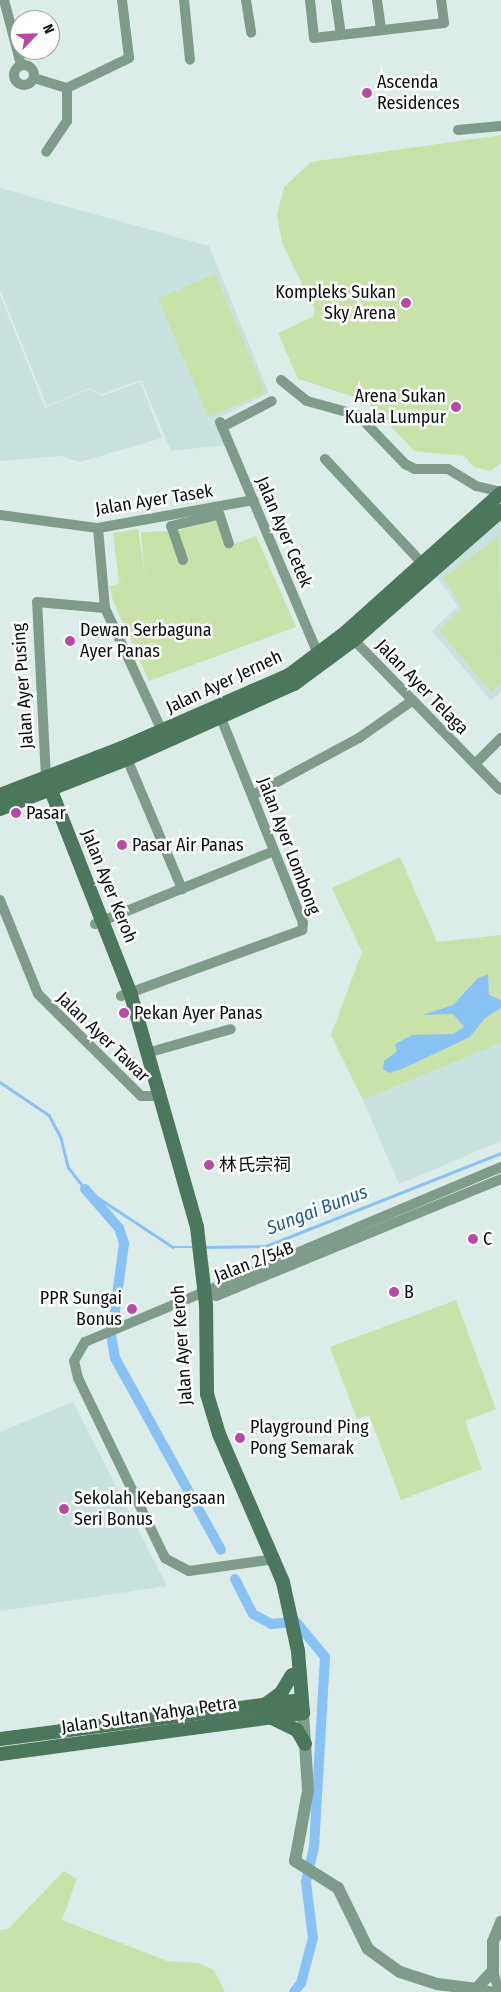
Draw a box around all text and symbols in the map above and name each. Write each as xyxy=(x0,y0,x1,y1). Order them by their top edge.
north arrow xyxy=(10,10,60,60)
text: N xyxy=(39,22,58,36)
place label: Ascenda Residences xyxy=(377,72,460,115)
marker: Ascenda Residences xyxy=(361,87,373,99)
place label: Kompleks Sukan Sky Arena xyxy=(275,282,396,324)
marker: Kompleks Sukan Sky Arena xyxy=(400,297,412,309)
place label: Arena Sukan Kuala Lumpur xyxy=(345,386,446,428)
marker: Arena Sukan Kuala Lumpur xyxy=(450,401,462,413)
street label: Jalan Ayer Cetek xyxy=(251,473,317,591)
street label: Jalan Ayer Tasek xyxy=(94,480,214,520)
place label: Dewan Serbaguna Ayer Panas xyxy=(80,620,212,662)
street label: Jalan Ayer Pusing xyxy=(8,622,38,750)
marker: Dewan Serbaguna Ayer Panas xyxy=(64,635,76,647)
street label: Jalan Ayer Telaga xyxy=(371,635,473,739)
street label: Jalan Ayer Jerneh xyxy=(163,646,285,718)
street label: Jalan Ayer Lombong xyxy=(253,774,325,918)
place label: Pasar xyxy=(26,802,66,824)
marker: Pasar xyxy=(10,807,22,819)
street label: Jalan Ayer Keroh xyxy=(76,826,142,946)
place label: Pasar Air Panas xyxy=(132,834,244,856)
marker: Pasar Air Panas xyxy=(116,839,128,851)
street label: Jalan Ayer Tawar xyxy=(52,987,154,1087)
place label: Pekan Ayer Panas xyxy=(134,1002,262,1024)
marker: Pekan Ayer Panas xyxy=(118,1007,130,1019)
place label: 林氏宗祠 xyxy=(219,1154,291,1176)
marker: 林氏宗祠 xyxy=(203,1159,215,1171)
water label: Sungai Bunus xyxy=(263,1180,371,1240)
place label: C xyxy=(483,1228,492,1250)
marker: C xyxy=(467,1233,479,1245)
street label: Jalan 2/54B xyxy=(211,1237,297,1287)
place label: B xyxy=(404,1281,414,1303)
street label: Jalan Ayer Keroh xyxy=(167,1284,197,1406)
marker: B xyxy=(388,1286,400,1298)
place label: PPR Sungai Bonus xyxy=(40,1288,122,1330)
marker: PPR Sungai Bonus xyxy=(126,1303,138,1315)
place label: Playground Ping Pong Semarak xyxy=(250,1417,369,1460)
marker: Playground Ping Pong Semarak xyxy=(234,1432,246,1444)
place label: Sekolah Kebangsaan Seri Bonus xyxy=(74,1488,226,1530)
marker: Sekolah Kebangsaan Seri Bonus xyxy=(58,1503,70,1515)
street label: Jalan Sultan Yahya Petra xyxy=(60,1692,238,1738)

